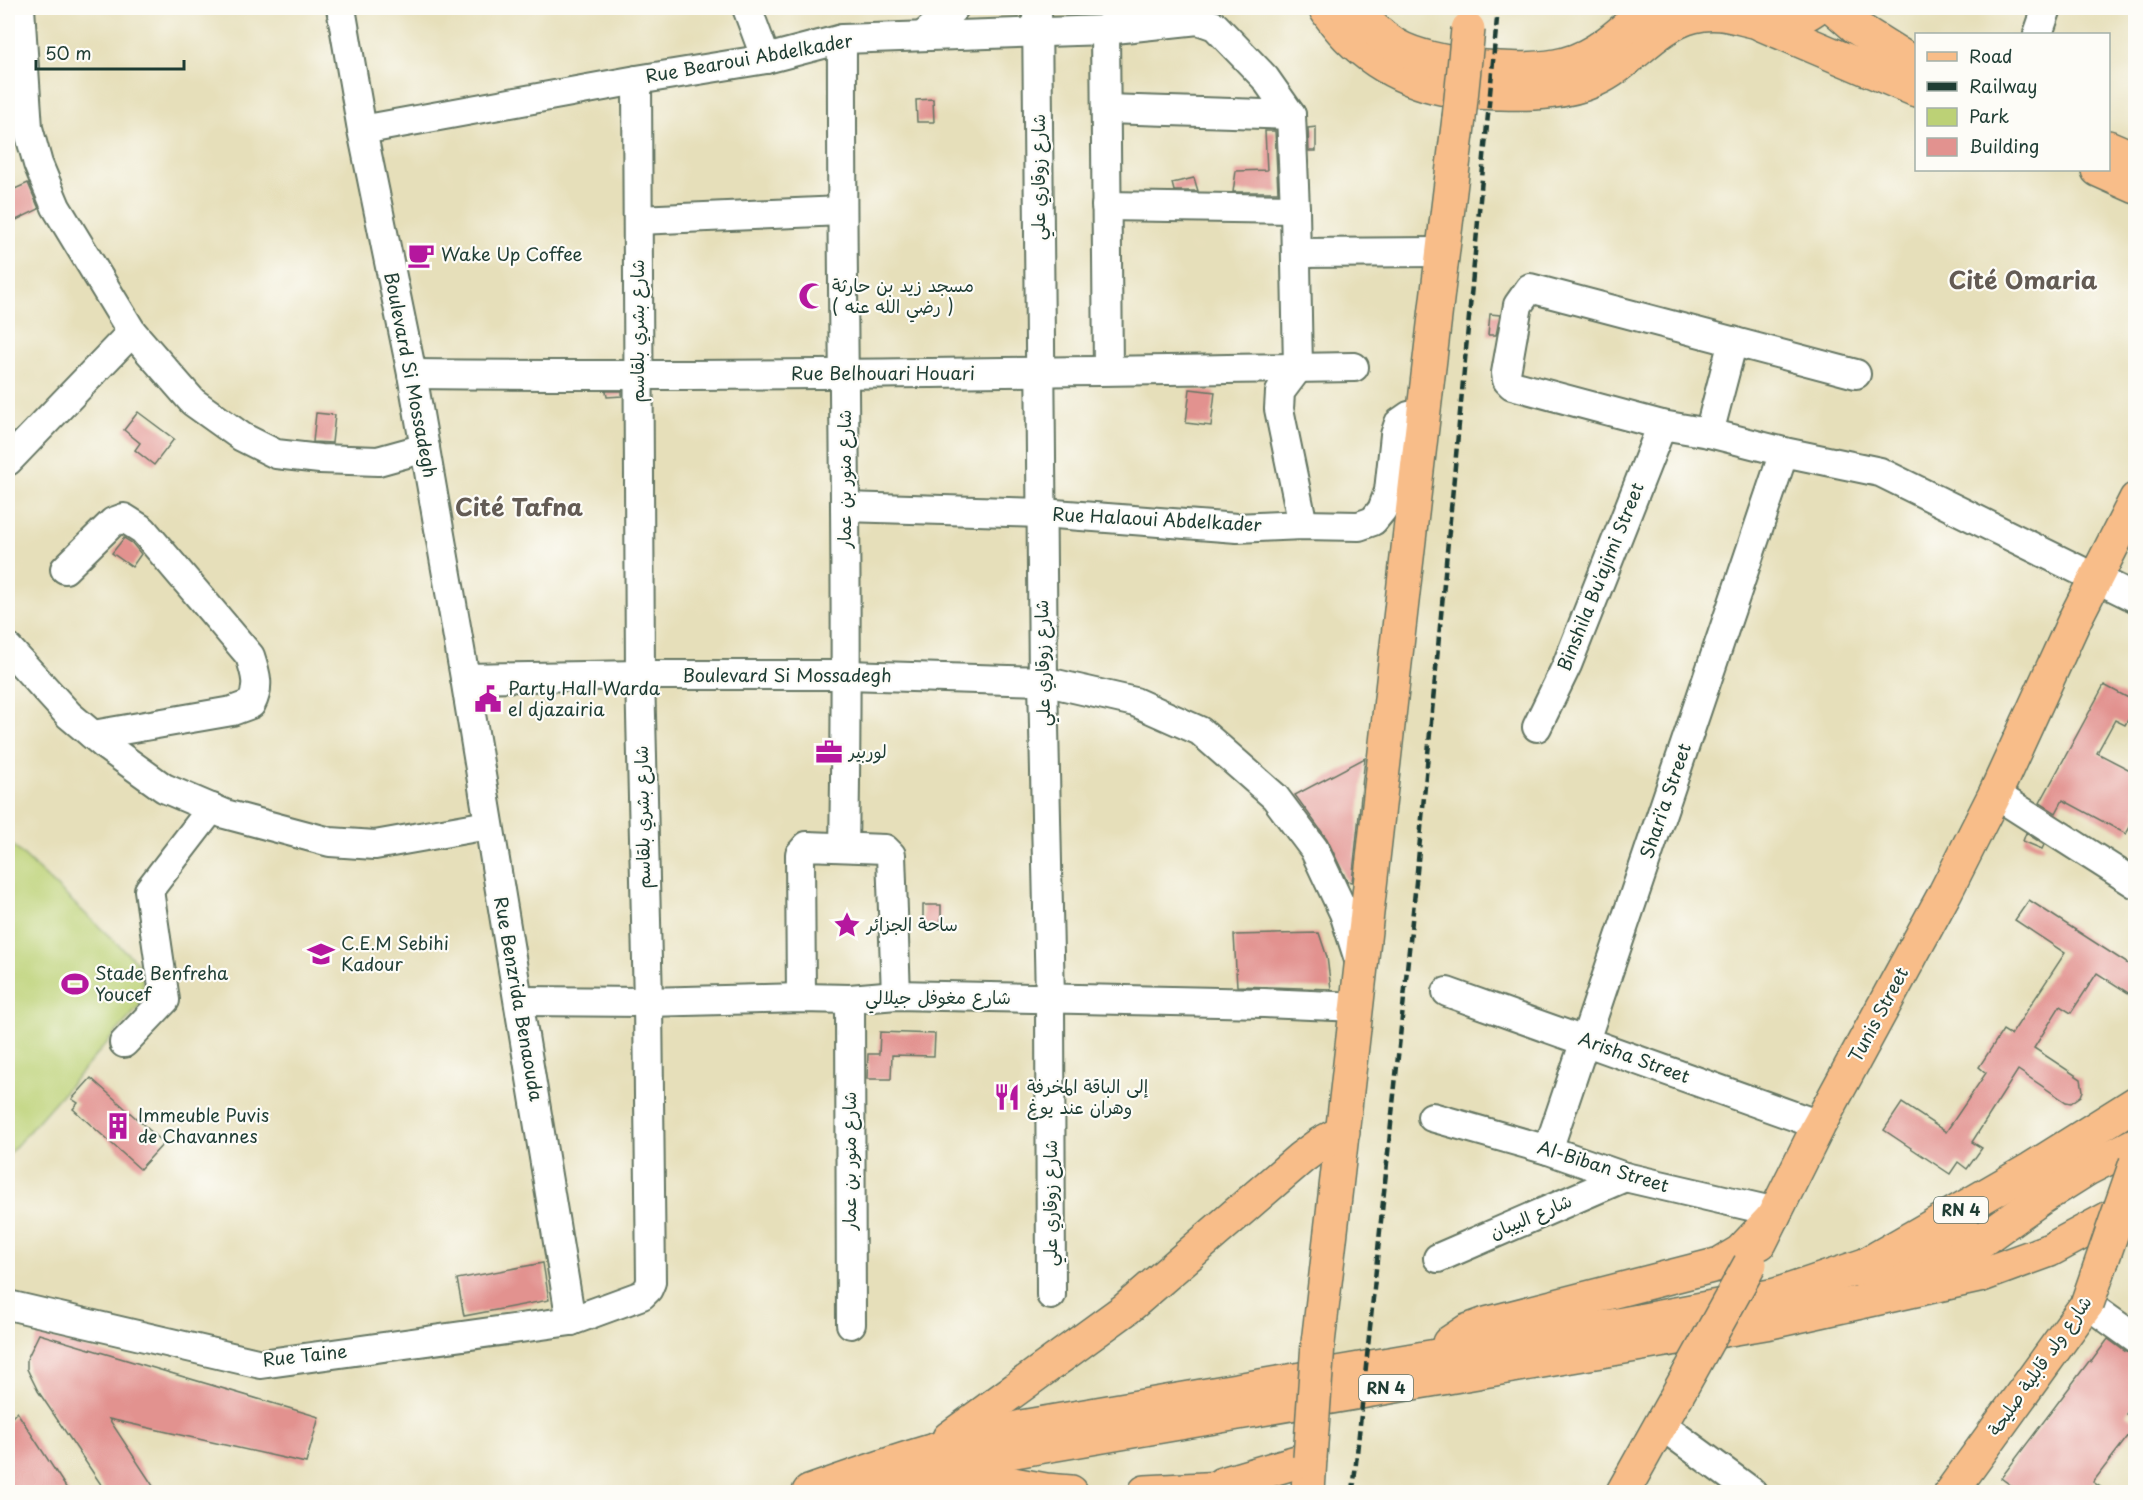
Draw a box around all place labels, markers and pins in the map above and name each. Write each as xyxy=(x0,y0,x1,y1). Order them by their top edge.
cafe icon: Wake Up Coffee xyxy=(406,240,436,270)
place label: Wake Up Coffee xyxy=(441,240,583,267)
place label: مسجد زيد بن حارثة ( رضي الله عنه ) xyxy=(832,271,974,323)
mosque icon: مسجد زيد بن حارثة ( رضي الله عنه ) xyxy=(797,281,827,311)
place label: Party Hall Warda el djazairia xyxy=(508,674,661,722)
public building icon: Party Hall Warda el djazairia xyxy=(473,684,503,714)
office icon: لوربير xyxy=(814,737,844,767)
place label: لوربير xyxy=(847,737,887,764)
place icon: ساحة الجزائر xyxy=(832,910,862,940)
place label: ساحة الجزائر xyxy=(865,910,958,937)
place label: C.E.M Sebihi Kadour xyxy=(341,929,449,977)
school or university icon: C.E.M Sebihi Kadour xyxy=(306,939,336,969)
place label: Stade Benfreha Youcef xyxy=(95,959,229,1007)
sports icon: Stade Benfreha Youcef xyxy=(60,969,90,999)
place label: إلى الباقة المخرفة وهران عند يوغ xyxy=(1027,1072,1148,1120)
restaurant icon: إلى الباقة المخرفة وهران عند يوغ xyxy=(992,1082,1022,1112)
place label: Immeuble Puvis de Chavannes xyxy=(138,1101,269,1149)
building icon: Immeuble Puvis de Chavannes xyxy=(103,1111,133,1141)

